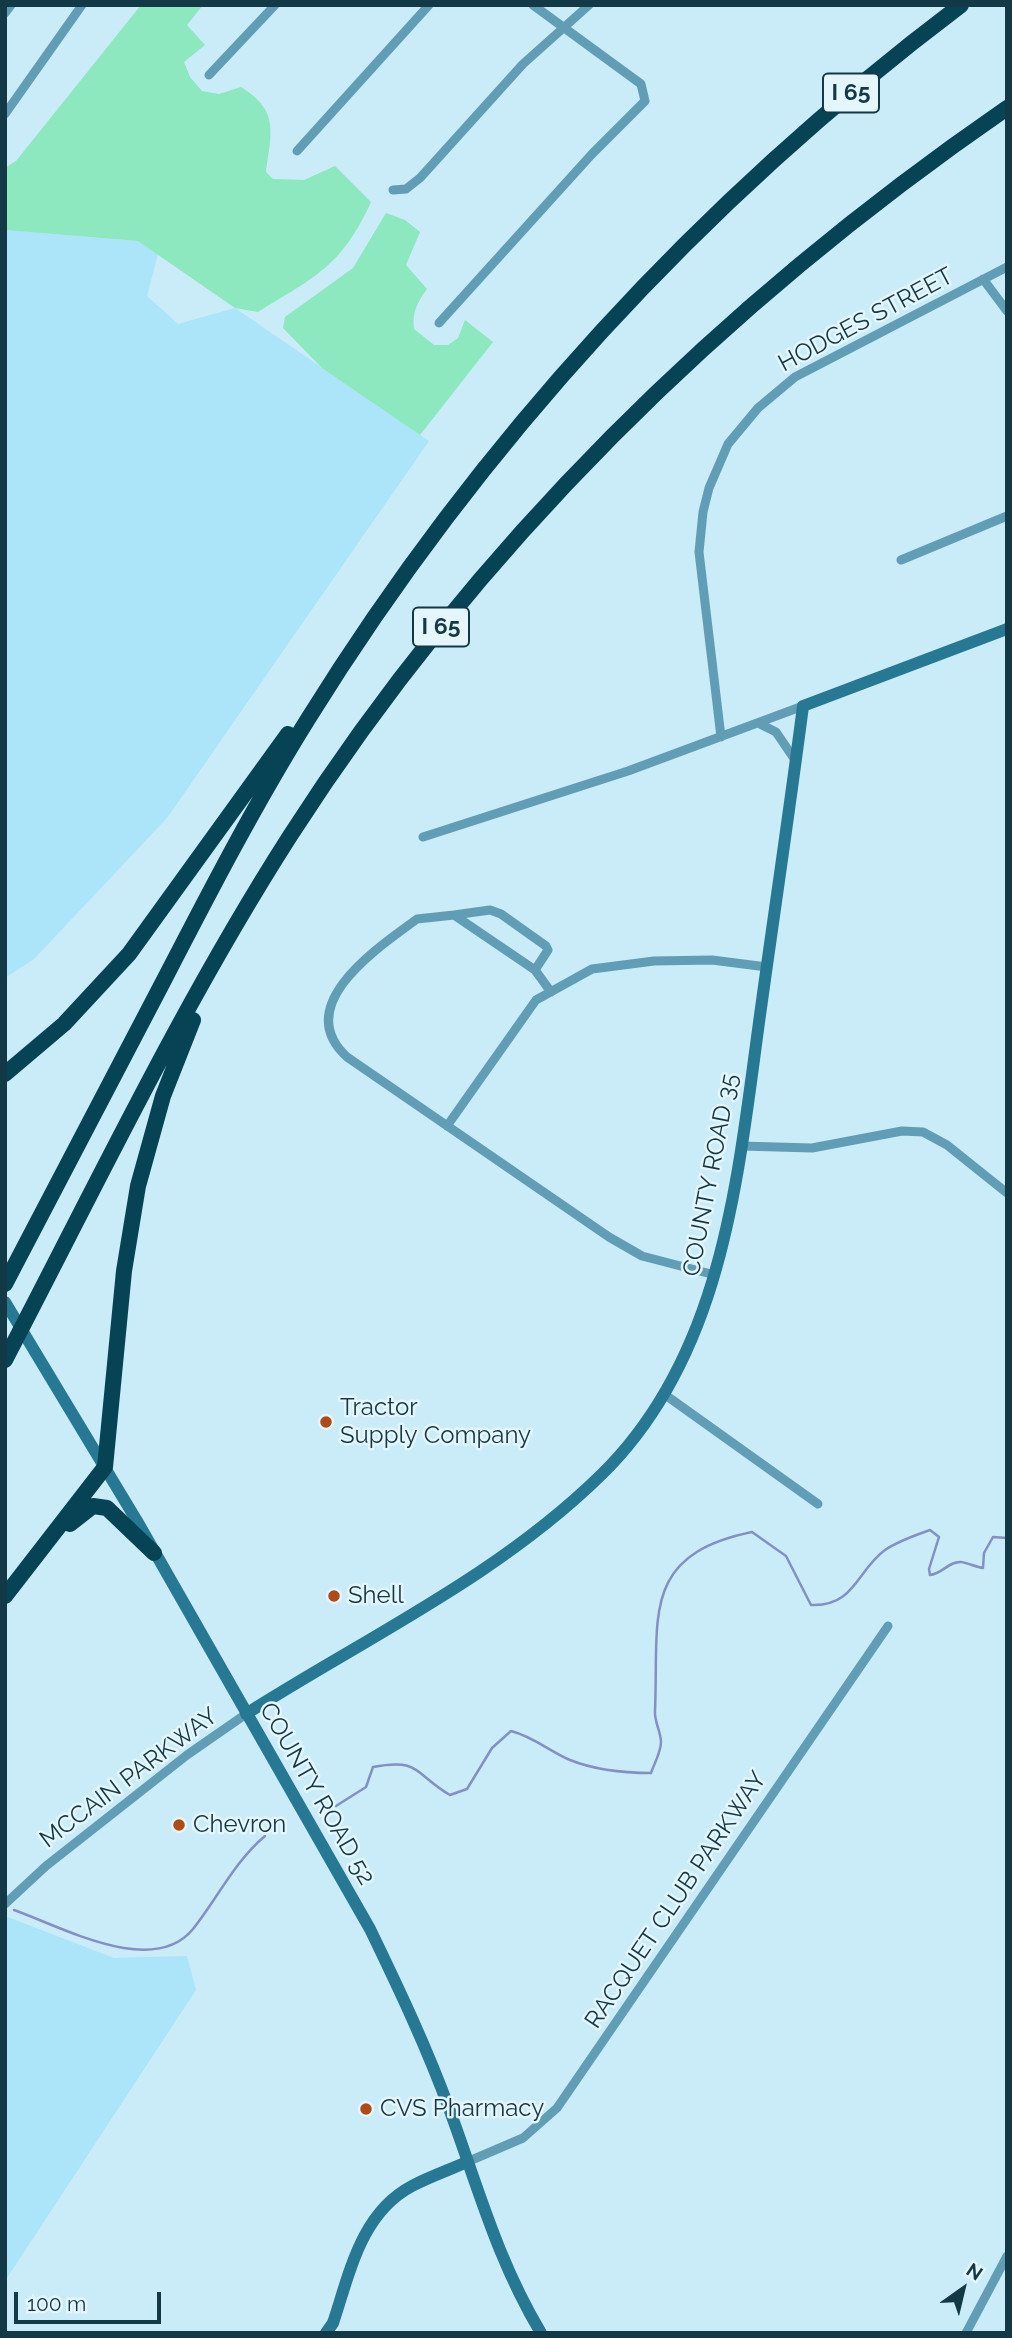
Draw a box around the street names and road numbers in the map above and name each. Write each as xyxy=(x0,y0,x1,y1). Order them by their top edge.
road number: I 65 xyxy=(823,74,879,113)
street label: HODGES STREET xyxy=(774,262,958,378)
road number: I 65 xyxy=(413,608,469,646)
street label: COUNTY ROAD 35 xyxy=(677,1071,745,1279)
street label: COUNTY ROAD 52 xyxy=(253,1698,381,1890)
street label: MCCAIN PARKWAY xyxy=(34,1702,224,1854)
street label: RACQUET CLUB PARKWAY xyxy=(579,1766,773,2034)

